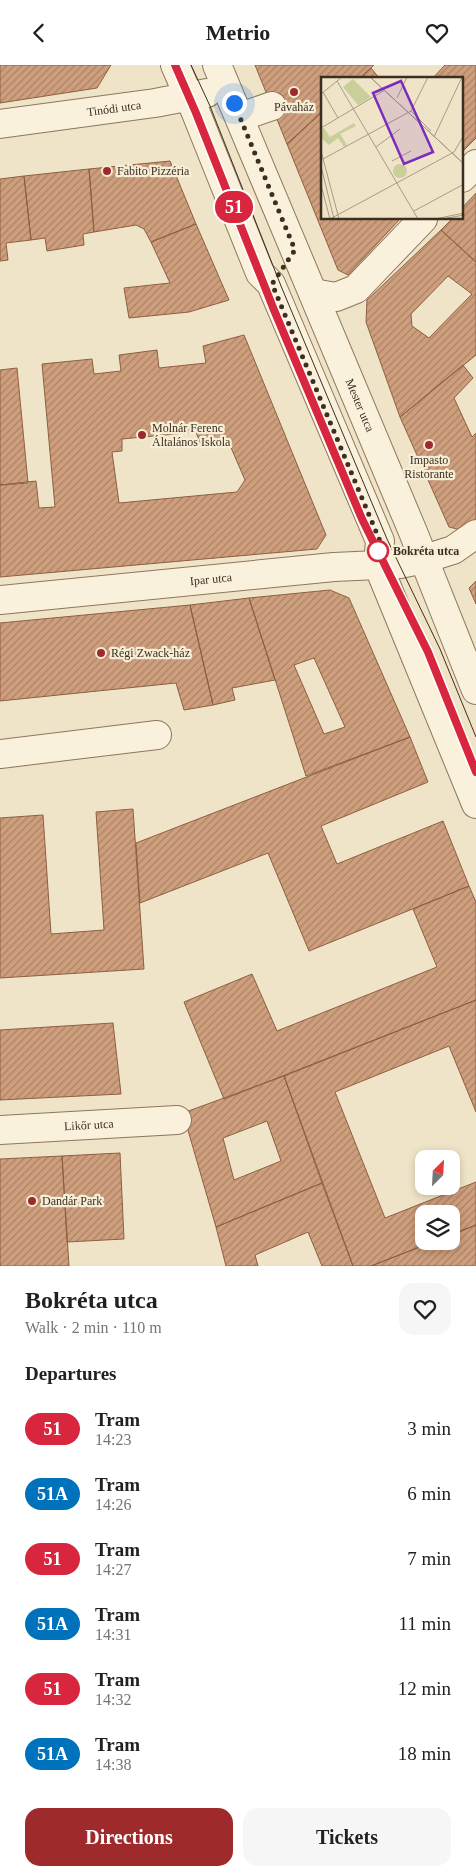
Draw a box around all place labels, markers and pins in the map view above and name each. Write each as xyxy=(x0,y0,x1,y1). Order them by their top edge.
marker: Pávaház xyxy=(288,86,300,98)
place label: Pávaház xyxy=(274,100,314,114)
place label: Fabito Pizzéria xyxy=(117,164,190,178)
marker: Fabito Pizzéria xyxy=(101,165,113,177)
place label: Molnár Ferenc Általános Iskola xyxy=(152,421,231,449)
marker: Molnár Ferenc Általános Iskola xyxy=(136,429,148,441)
marker: Impasto Ristorante xyxy=(423,439,435,451)
place label: Impasto Ristorante xyxy=(404,453,454,481)
marker: Bokréta utca xyxy=(367,540,389,562)
place label: Bokréta utca xyxy=(393,544,459,558)
place label: Régi Zwack-ház xyxy=(111,646,190,660)
marker: Régi Zwack-ház xyxy=(95,647,107,659)
place label: Dandár Park xyxy=(42,1194,102,1208)
marker: Dandár Park xyxy=(26,1195,38,1207)

